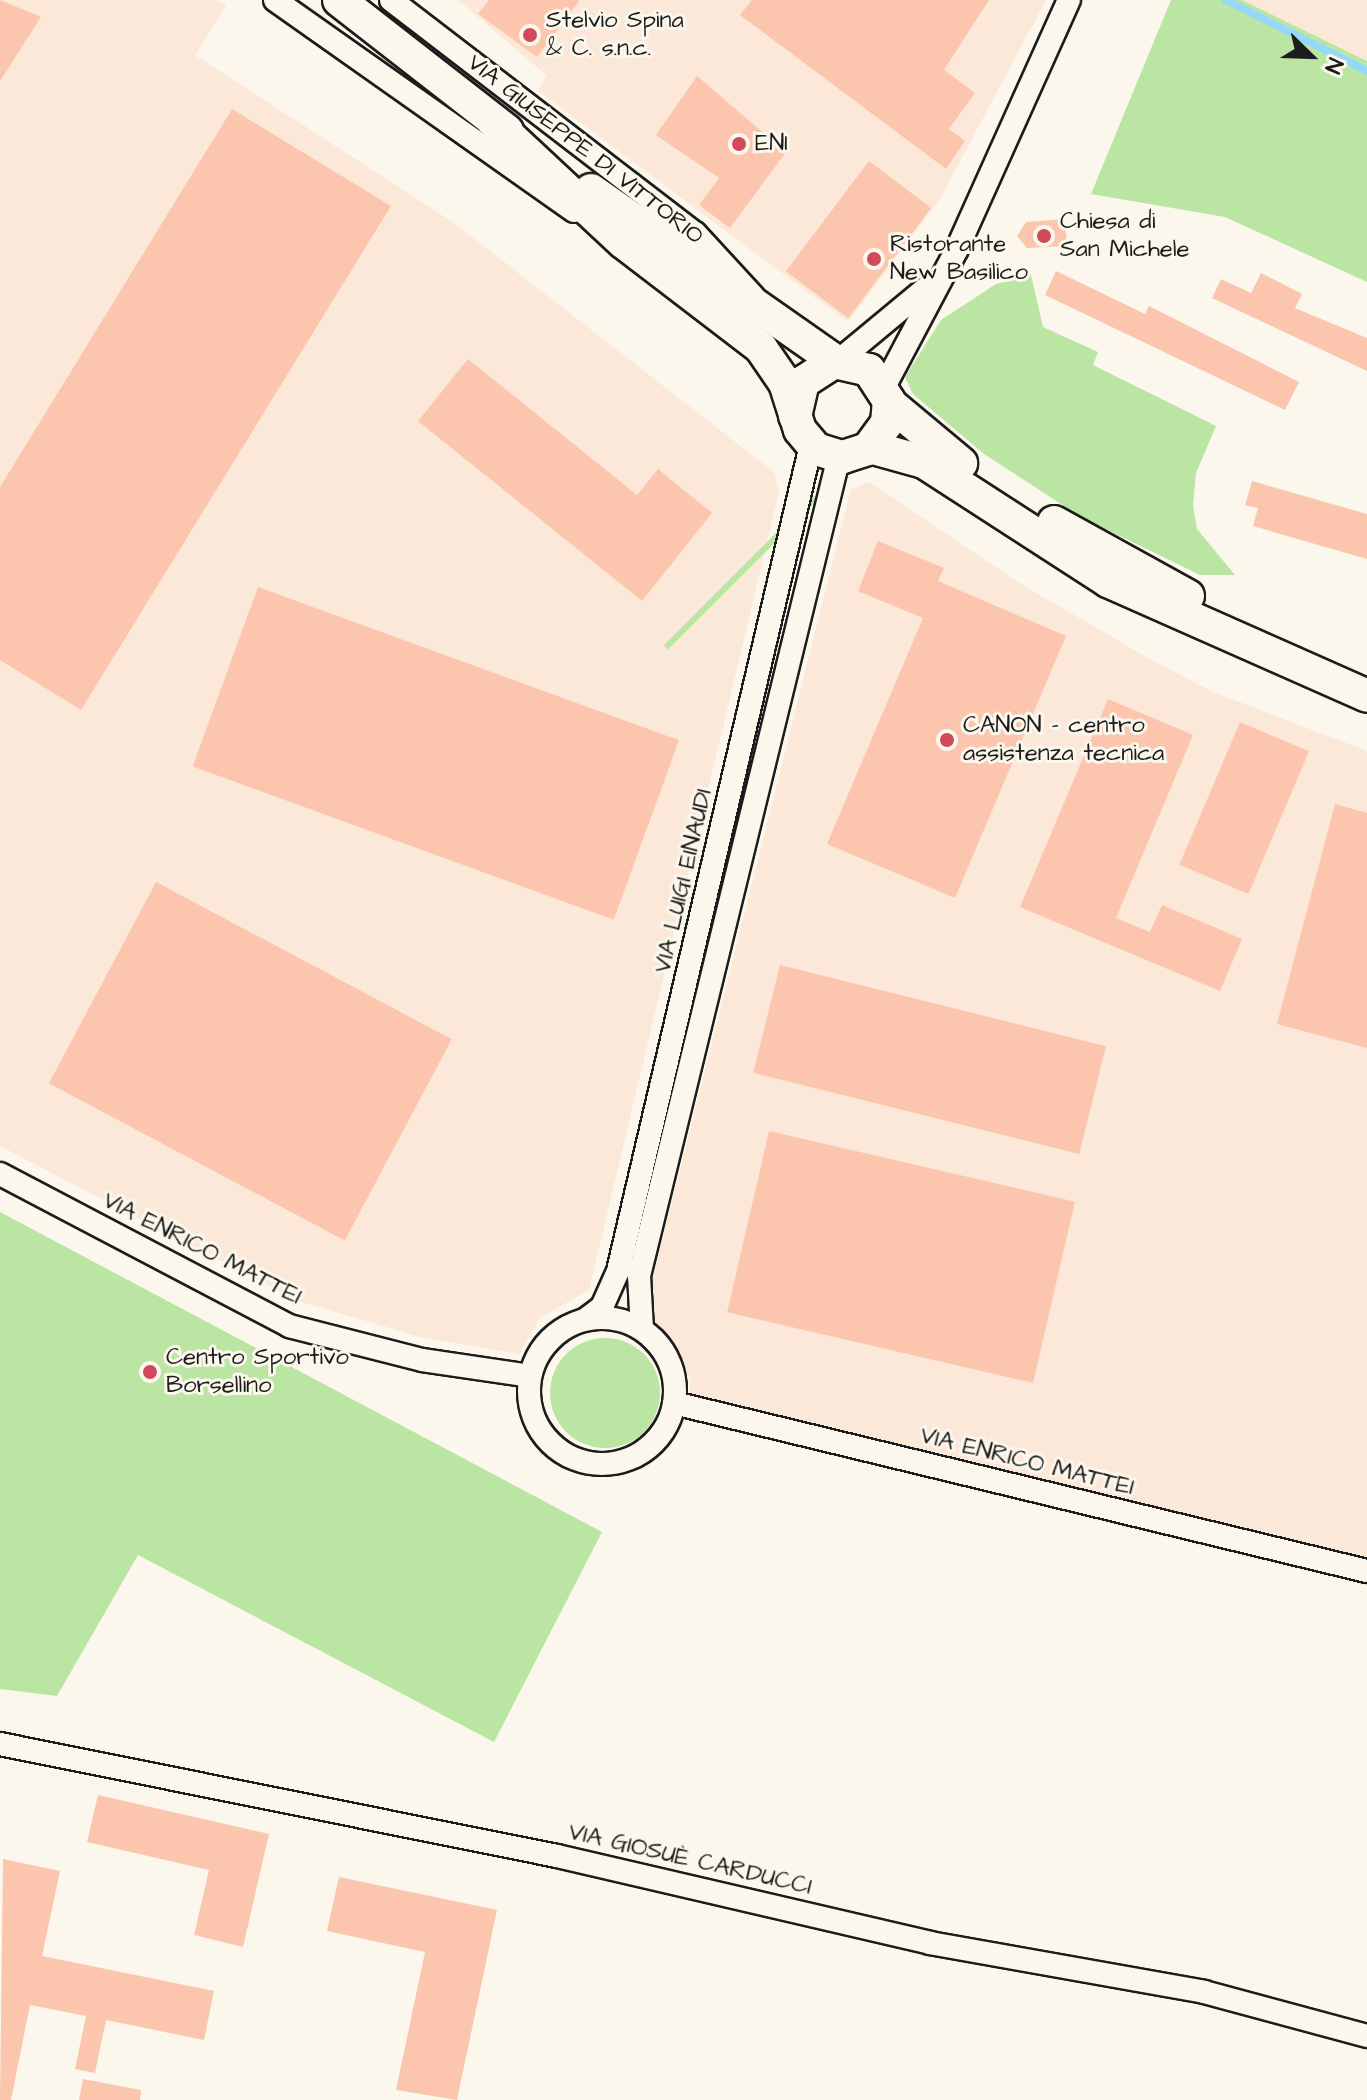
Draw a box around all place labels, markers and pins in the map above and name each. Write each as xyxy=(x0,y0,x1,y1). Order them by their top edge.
place label: Stelvio Spina & C. s.n.c. xyxy=(546,7,684,63)
marker: Stelvio Spina & C. s.n.c. xyxy=(521,26,539,44)
place label: ENI xyxy=(755,130,788,158)
marker: ENI xyxy=(730,135,748,153)
place label: Chiesa di San Michele xyxy=(1060,208,1190,264)
marker: Chiesa di San Michele xyxy=(1035,227,1053,245)
place label: Ristorante New Basilico xyxy=(890,231,1028,287)
marker: Ristorante New Basilico xyxy=(865,250,883,268)
place label: CANON - centro assistenza tecnica xyxy=(963,712,1164,768)
marker: CANON - centro assistenza tecnica xyxy=(938,731,956,749)
place label: Centro Sportivo Borsellino xyxy=(166,1344,349,1400)
marker: Centro Sportivo Borsellino xyxy=(141,1363,159,1381)

